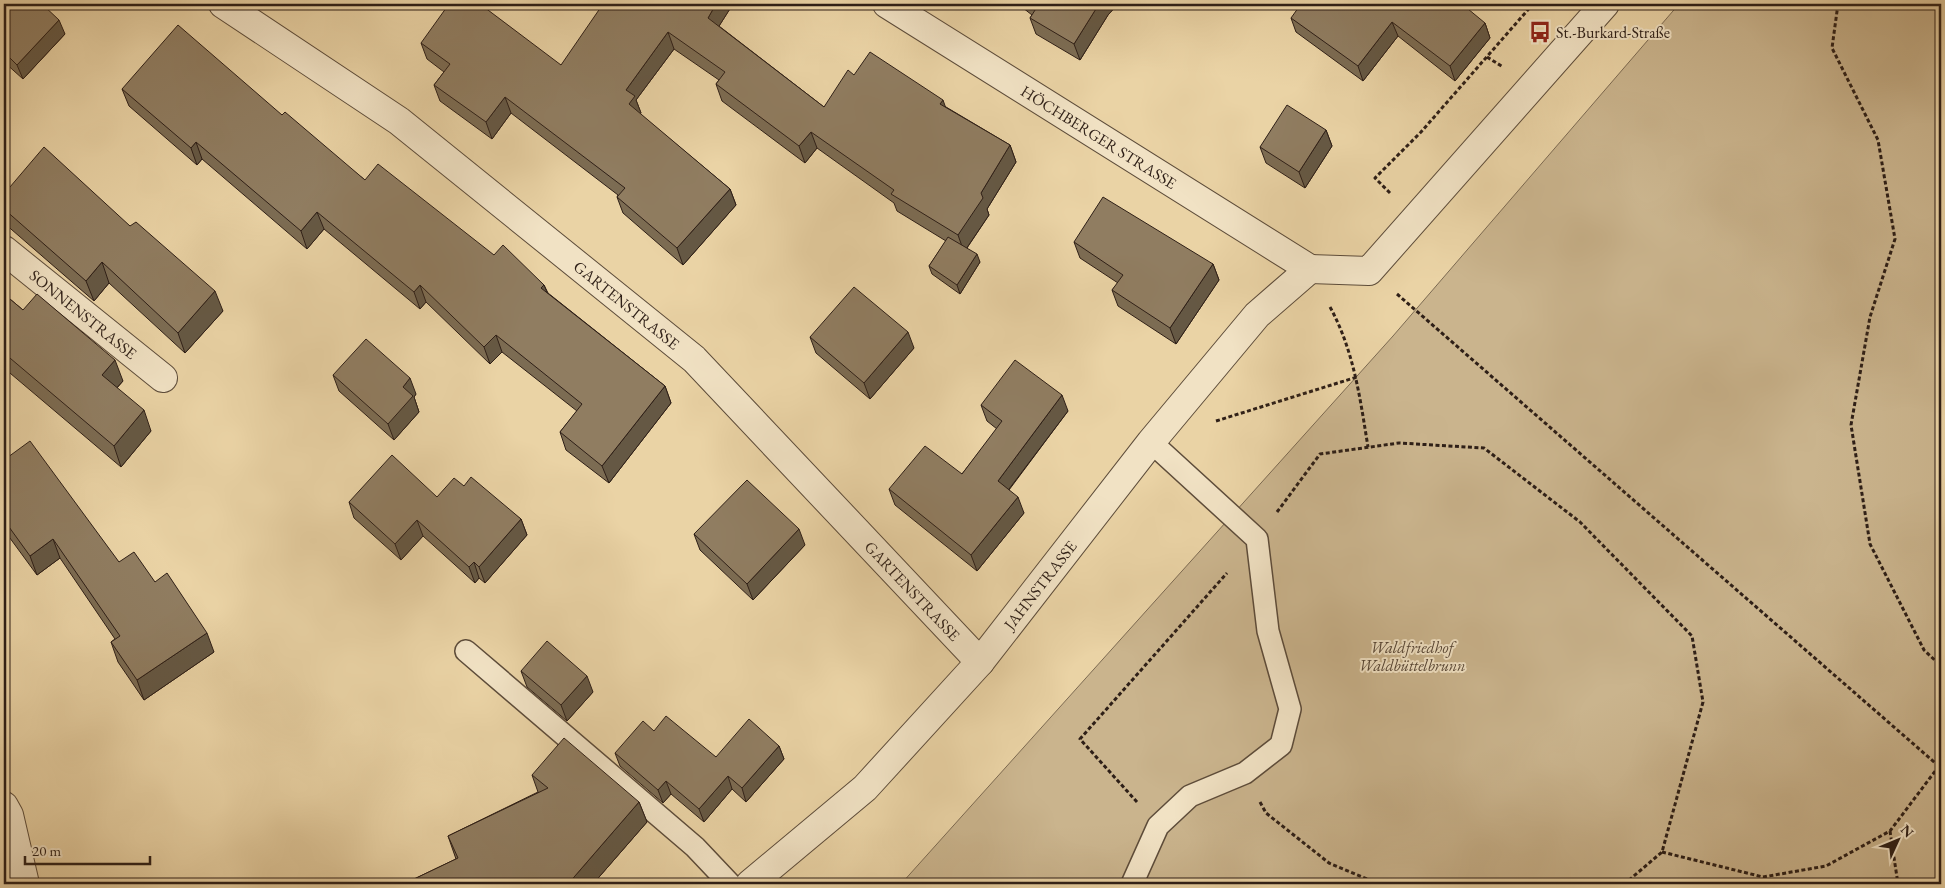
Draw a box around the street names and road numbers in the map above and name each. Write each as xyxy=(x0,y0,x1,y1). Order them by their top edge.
street label: HÖCHBERGER STRASSE xyxy=(1017,80,1180,194)
street label: GARTENSTRASSE xyxy=(569,256,684,354)
street label: SONNENSTRASSE xyxy=(25,265,141,364)
street label: GARTENSTRASSE xyxy=(860,536,965,646)
street label: JAHNSTRASSE xyxy=(998,536,1082,636)

